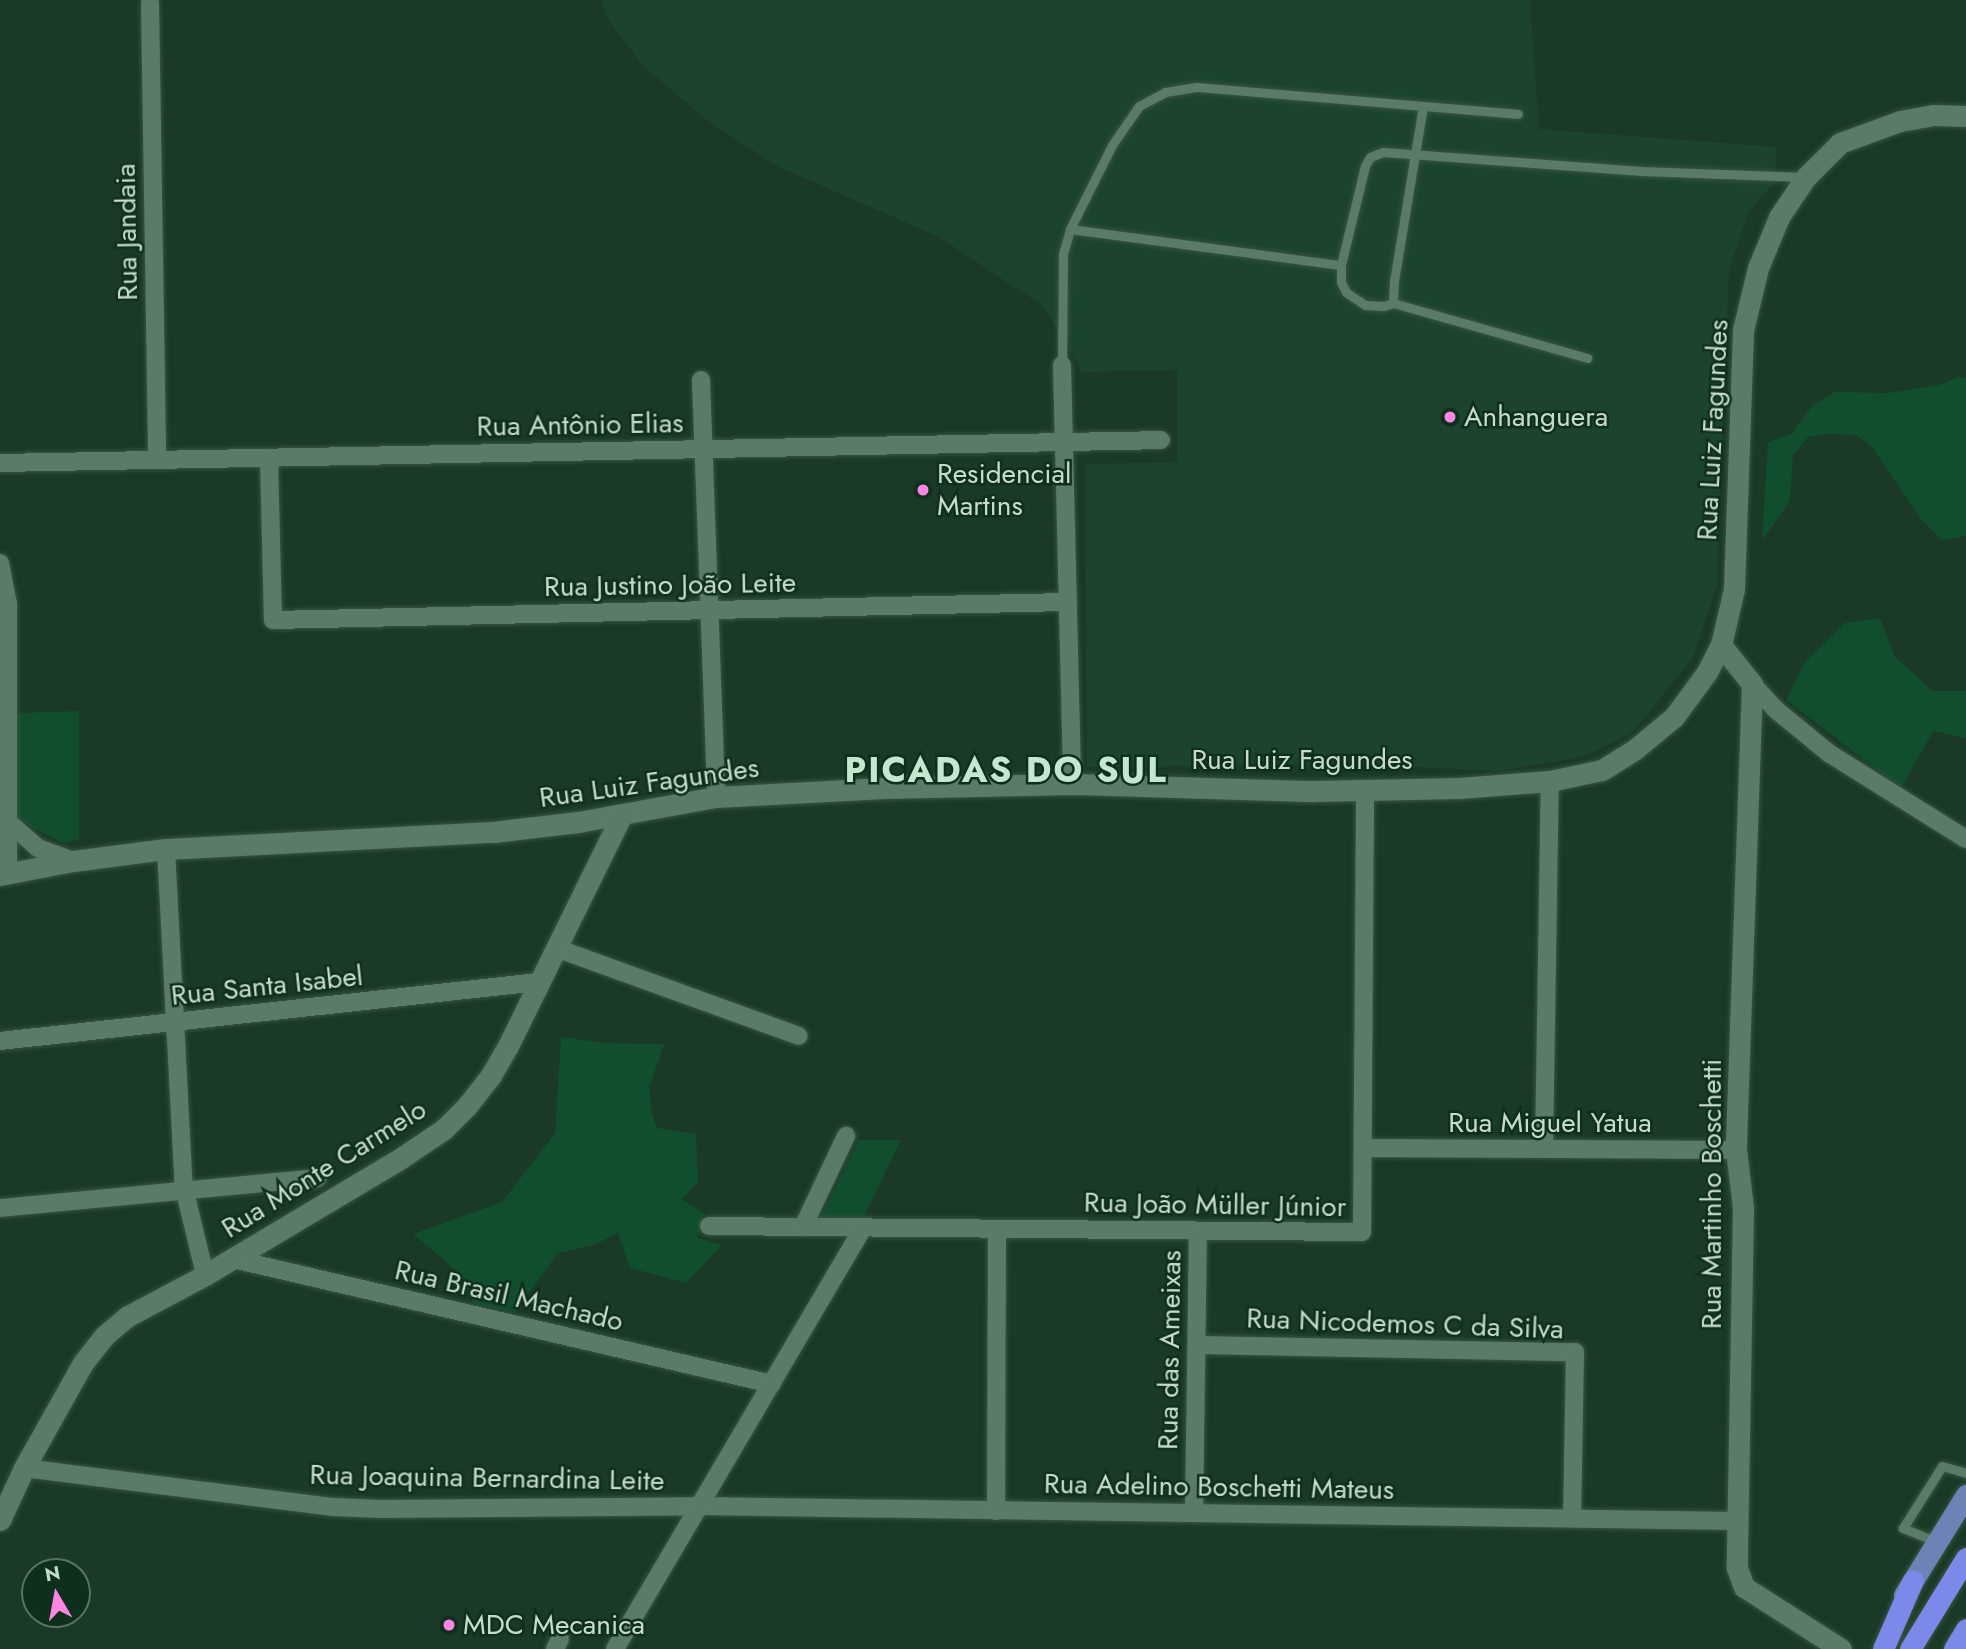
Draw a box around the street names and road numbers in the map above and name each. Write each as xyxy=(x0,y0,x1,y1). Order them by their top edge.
street label: Rua Jandaia xyxy=(109,163,145,301)
street label: Rua Luiz Fagundes xyxy=(1690,319,1736,541)
street label: Rua Antônio Elias xyxy=(476,406,684,444)
street label: Rua Justino João Leite xyxy=(544,566,796,604)
street label: Rua Luiz Fagundes xyxy=(1191,743,1413,777)
street label: Rua Luiz Fagundes xyxy=(537,751,761,815)
street label: Rua Santa Isabel xyxy=(169,959,365,1013)
street label: Rua Martinho Boschetti xyxy=(1695,1059,1729,1329)
street label: Rua Monte Carmelo xyxy=(216,1093,432,1245)
street label: Rua Miguel Yatua xyxy=(1448,1106,1652,1140)
street label: Rua João Müller Júnior xyxy=(1083,1186,1347,1224)
street label: Rua das Ameixas xyxy=(1151,1250,1189,1450)
street label: Rua Brasil Machado xyxy=(392,1253,626,1339)
street label: Rua Nicodemos C da Silva xyxy=(1246,1302,1564,1346)
street label: Rua Joaquina Bernardina Leite xyxy=(309,1458,665,1498)
street label: Rua Adelino Boschetti Mateus xyxy=(1044,1467,1394,1507)

